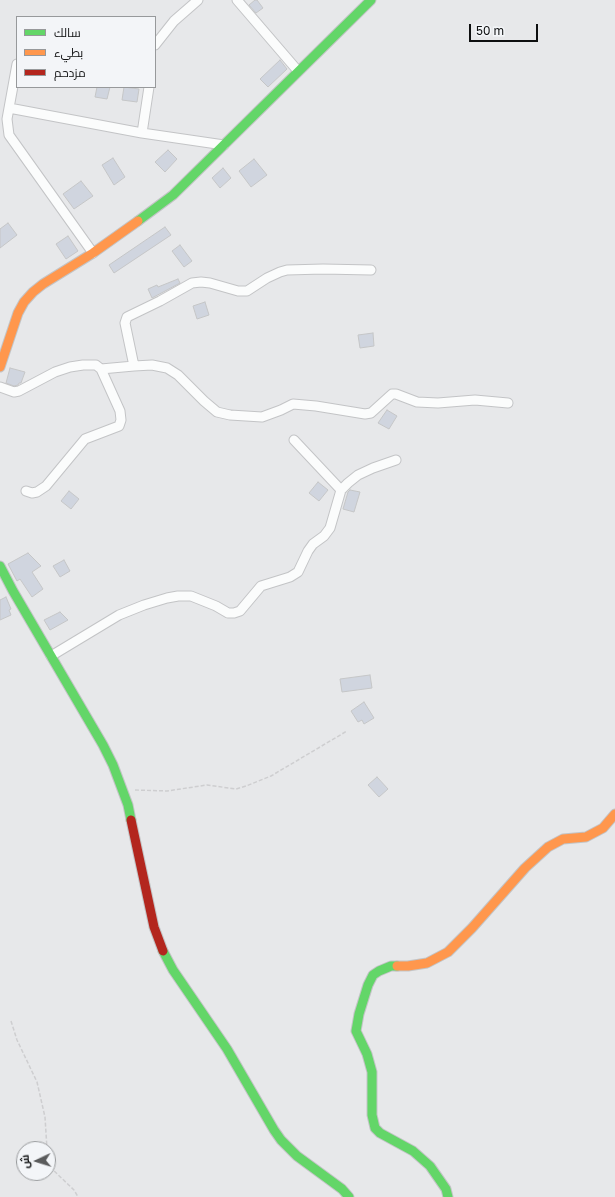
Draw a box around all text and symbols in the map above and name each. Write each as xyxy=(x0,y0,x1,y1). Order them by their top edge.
legend xyxy=(16,16,156,88)
scale bar xyxy=(471,16,540,42)
text: 50 m xyxy=(476,23,504,38)
text: سالك xyxy=(54,25,81,40)
text: بطيء xyxy=(54,45,83,60)
text: مزدحم xyxy=(54,65,86,80)
north arrow xyxy=(16,1141,56,1181)
text: ش xyxy=(18,1154,32,1169)

